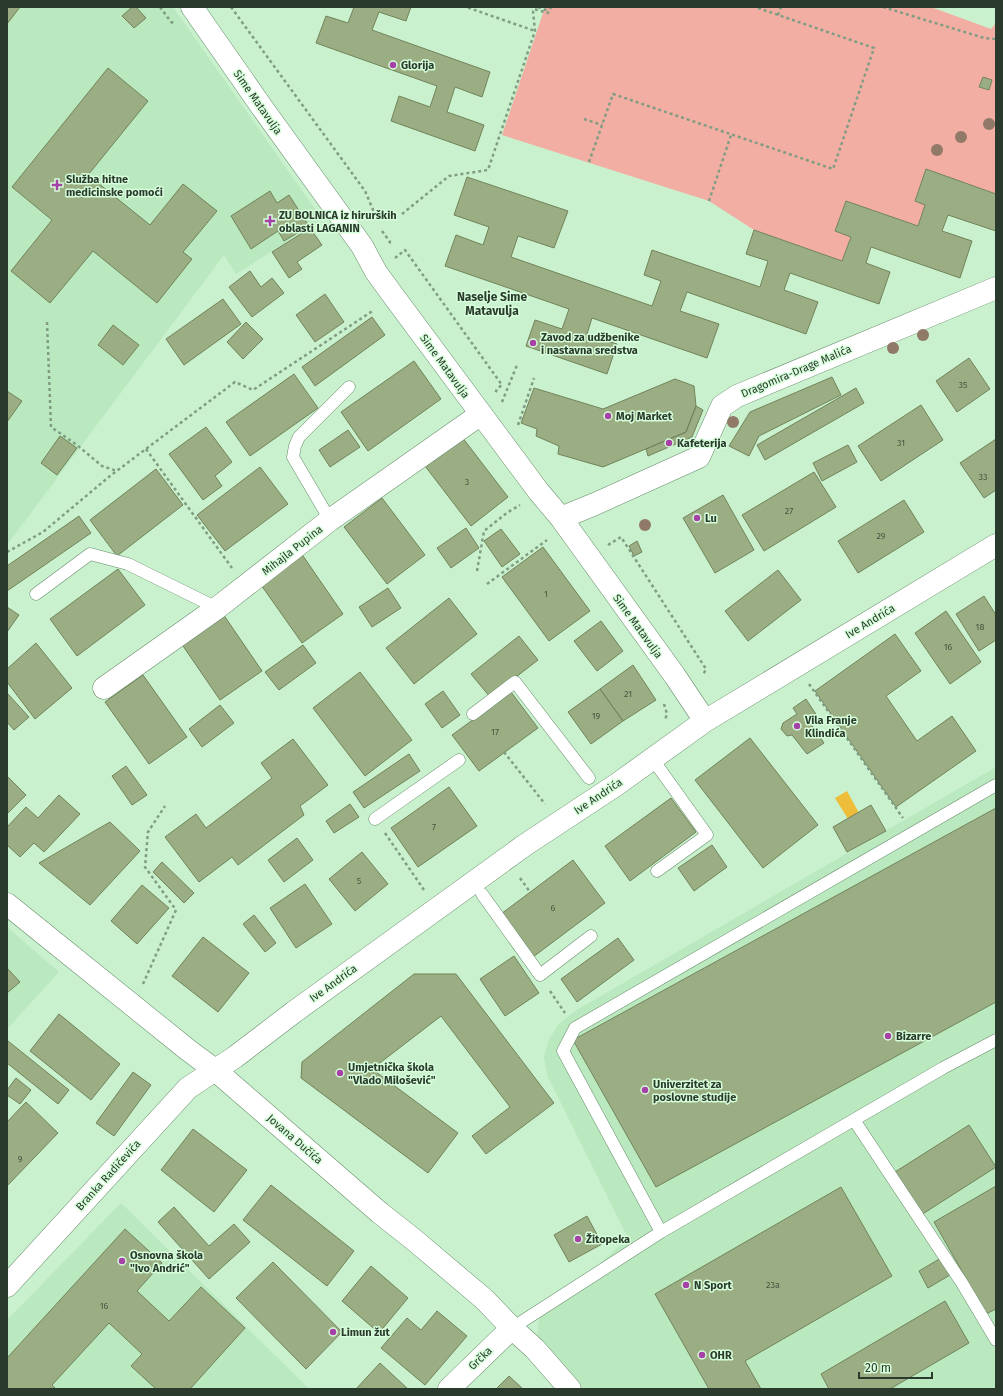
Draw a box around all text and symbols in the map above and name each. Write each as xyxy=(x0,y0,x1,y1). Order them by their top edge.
place label: Glorija xyxy=(401,59,434,72)
marker: Glorija xyxy=(388,60,398,70)
street label: Sime Matavulja xyxy=(231,68,285,137)
place label: Služba hitne medicinske pomoći xyxy=(66,173,163,199)
marker: Služba hitne medicinske pomoći xyxy=(51,179,63,191)
place label: ZU BOLNICA iz hirurških oblasti LAGANIN xyxy=(279,209,397,235)
marker: ZU BOLNICA iz hirurških oblasti LAGANIN xyxy=(264,215,276,227)
district label: Naselje Sime Matavulja xyxy=(457,290,527,318)
place label: Zavod za udžbenike i nastavna sredstva xyxy=(541,331,639,357)
street label: Sime Matavulja xyxy=(417,332,472,401)
marker: Zavod za udžbenike i nastavna sredstva xyxy=(528,338,538,348)
street label: Dragomira-Drage Malića xyxy=(739,342,853,401)
house number: 35 xyxy=(958,380,968,390)
place label: Moj Market xyxy=(616,410,673,423)
marker: Moj Market xyxy=(603,411,613,421)
place label: Kafeterija xyxy=(677,437,727,450)
marker: Kafeterija xyxy=(664,438,674,448)
house number: 31 xyxy=(897,438,905,448)
house number: 33 xyxy=(979,472,987,482)
house number: 3 xyxy=(465,477,469,487)
house number: 27 xyxy=(785,506,793,516)
place label: Lu xyxy=(705,512,717,525)
marker: Lu xyxy=(692,513,702,523)
street label: Mihajla Pupina xyxy=(259,523,325,578)
house number: 29 xyxy=(876,531,886,541)
house number: 1 xyxy=(544,589,548,599)
street label: Sime Matavulja xyxy=(610,592,665,661)
street label: Ive Andrića xyxy=(843,602,897,641)
house number: 18 xyxy=(976,622,984,632)
house number: 16 xyxy=(944,642,953,652)
house number: 21 xyxy=(624,689,632,699)
house number: 19 xyxy=(592,711,601,721)
place label: Vila Franje Klindića xyxy=(804,714,857,740)
marker: Vila Franje Klindića xyxy=(792,721,802,731)
house number: 17 xyxy=(491,727,499,737)
street label: Ive Andrića xyxy=(572,776,625,817)
house number: 7 xyxy=(432,822,436,832)
house number: 5 xyxy=(357,876,362,886)
house number: 6 xyxy=(551,903,556,913)
street label: Ive Andrića xyxy=(307,962,360,1005)
place label: Bizarre xyxy=(896,1030,931,1043)
marker: Bizarre xyxy=(883,1031,893,1041)
place label: Umjetnička škola "Vlado Milošević" xyxy=(348,1061,436,1087)
marker: Umjetnička škola "Vlado Milošević" xyxy=(335,1068,345,1078)
place label: Univerzitet za poslovne studije xyxy=(653,1078,736,1104)
marker: Univerzitet za poslovne studije xyxy=(640,1085,650,1095)
street label: Jovana Dučića xyxy=(264,1112,325,1167)
street label: Branka Radičevića xyxy=(73,1137,143,1213)
house number: 9 xyxy=(18,1154,23,1164)
place label: Žitopeka xyxy=(586,1232,630,1246)
marker: Žitopeka xyxy=(573,1234,583,1244)
place label: Osnovna škola "Ivo Andrić" xyxy=(130,1249,203,1275)
marker: Osnovna škola "Ivo Andrić" xyxy=(117,1256,127,1266)
place label: N Sport xyxy=(694,1279,733,1292)
marker: N Sport xyxy=(681,1280,691,1290)
house number: 23a xyxy=(766,1280,780,1290)
house number: 16 xyxy=(100,1301,109,1311)
place label: Limun žut xyxy=(341,1326,391,1339)
marker: Limun žut xyxy=(328,1327,338,1337)
street label: Grčka xyxy=(466,1344,495,1373)
place label: OHR xyxy=(710,1349,732,1362)
marker: OHR xyxy=(697,1350,707,1360)
scale bar xyxy=(859,1354,932,1380)
text: 20 m xyxy=(865,1361,891,1375)

